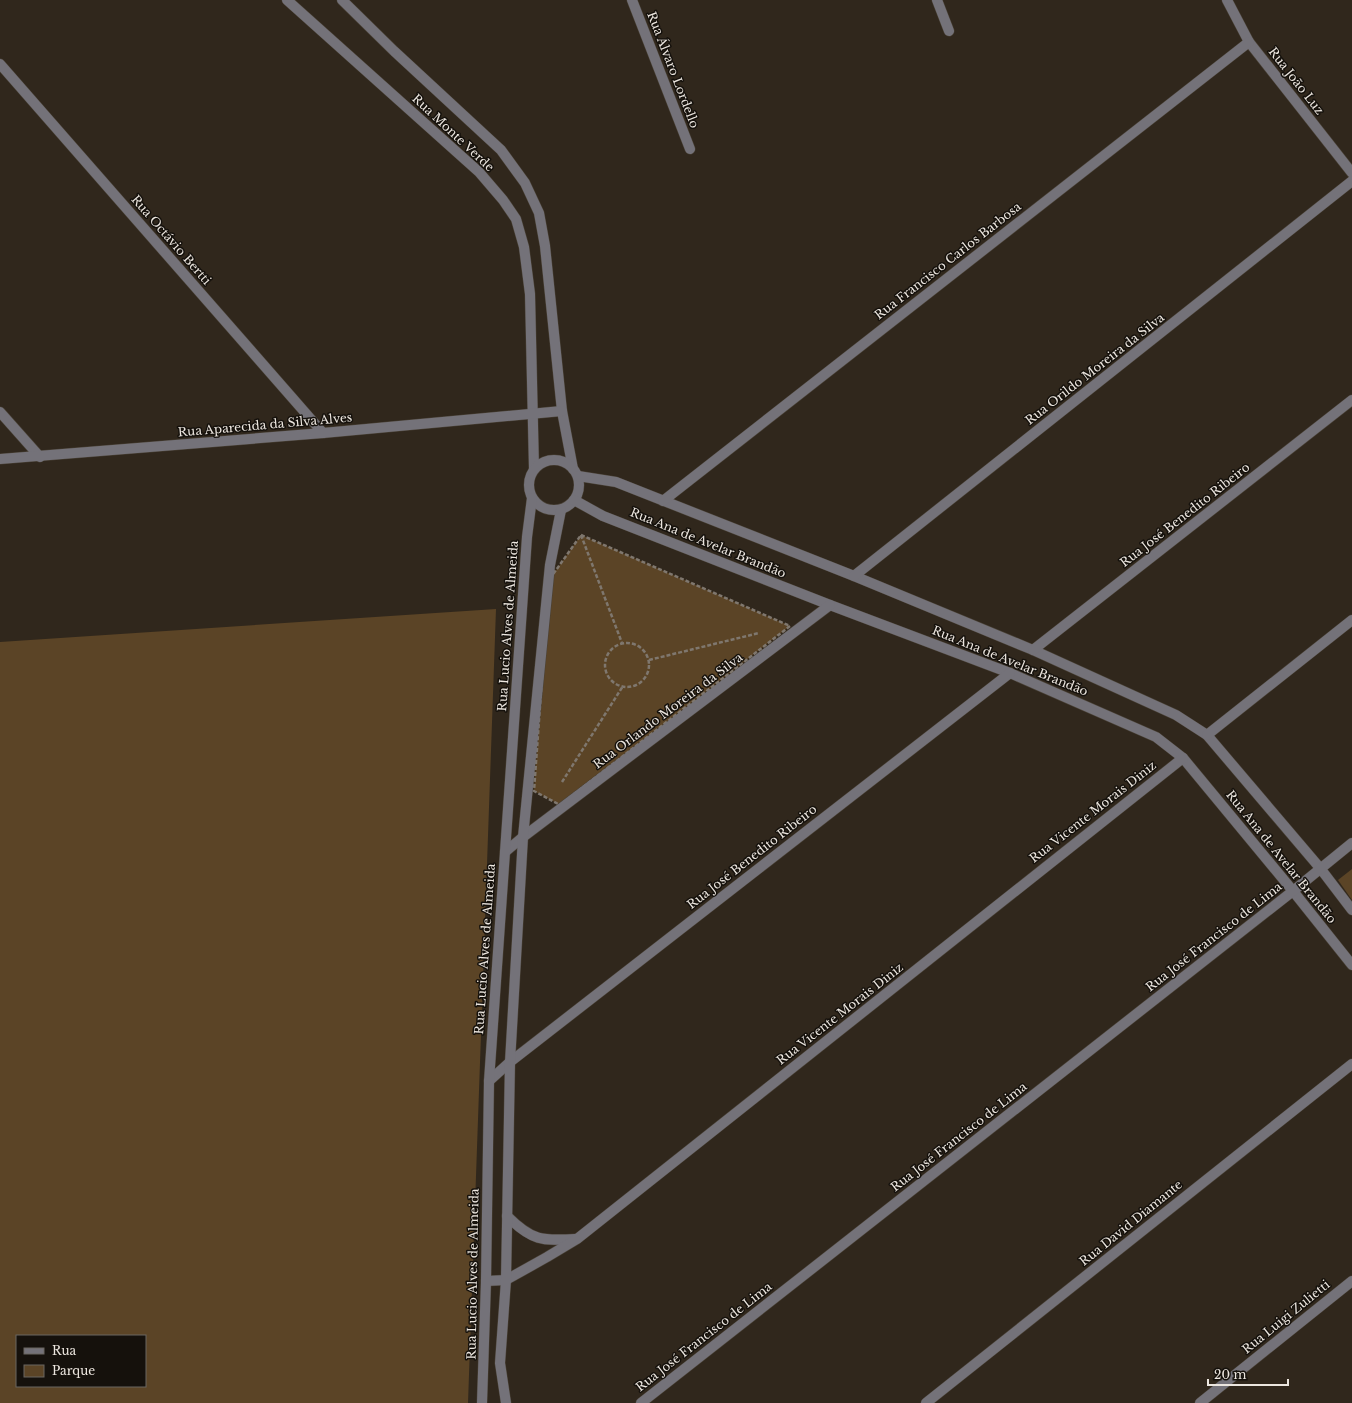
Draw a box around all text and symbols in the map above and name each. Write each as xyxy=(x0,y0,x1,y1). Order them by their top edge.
street label: Rua Álvaro Lordello xyxy=(644,9,704,130)
street label: Rua João Luz xyxy=(1266,44,1327,118)
street label: Rua Monte Verde xyxy=(409,91,498,175)
street label: Rua Octávio Bertti xyxy=(128,192,214,288)
street label: Rua Francisco Carlos Barbosa xyxy=(871,199,1024,322)
street label: Rua Orildo Moreira da Silva xyxy=(1022,309,1167,428)
street label: Rua Aparecida da Silva Alves xyxy=(177,409,353,440)
street label: Rua José Benedito Ribeiro xyxy=(1117,459,1253,570)
street label: Rua Ana de Avelar Brandão xyxy=(628,504,788,581)
street label: Rua Lucio Alves de Almeida xyxy=(494,540,521,712)
street label: Rua Ana de Avelar Brandão xyxy=(930,622,1090,699)
street label: Rua Orlando Moreira da Silva xyxy=(590,649,746,772)
street label: Rua Vicente Morais Diniz xyxy=(1026,757,1159,866)
street label: Rua Ana de Avelar Brandão xyxy=(1223,787,1340,926)
street label: Rua José Benedito Ribeiro xyxy=(684,801,820,912)
street label: Rua Lucio Alves de Almeida xyxy=(471,863,498,1035)
street label: Rua José Francisco de Lima xyxy=(1143,879,1285,994)
street label: Rua Vicente Morais Diniz xyxy=(773,959,906,1068)
street label: Rua José Francisco de Lima xyxy=(888,1079,1030,1194)
street label: Rua David Diamante xyxy=(1076,1176,1185,1269)
street label: Rua Lucio Alves de Almeida xyxy=(464,1188,481,1360)
street label: Rua Luigi Zulietti xyxy=(1239,1277,1332,1357)
street label: Rua José Francisco de Lima xyxy=(633,1279,775,1394)
legend xyxy=(16,1335,146,1387)
text: Rua xyxy=(52,1343,76,1358)
scale bar xyxy=(1208,1361,1288,1387)
text: Parque xyxy=(52,1363,95,1378)
text: 20 m xyxy=(1214,1367,1246,1382)

